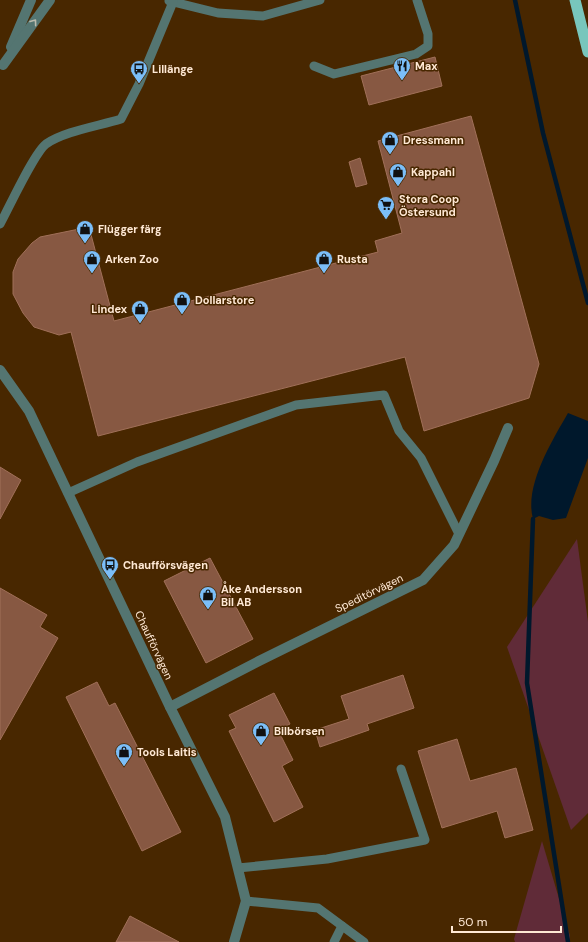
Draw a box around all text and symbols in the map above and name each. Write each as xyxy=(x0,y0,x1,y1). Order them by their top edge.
one-way arrow xyxy=(29,19,37,26)
restaurant icon: Max xyxy=(392,56,412,81)
bus stop icon: Lillänge xyxy=(129,59,149,84)
place label: Max xyxy=(415,59,438,73)
place label: Lillänge xyxy=(152,62,194,76)
shop icon: Dressmann xyxy=(380,130,400,155)
place label: Dressmann xyxy=(403,133,464,147)
shop icon: Kappahl xyxy=(388,162,408,187)
place label: Kappahl xyxy=(411,165,455,179)
place label: Stora Coop Östersund xyxy=(399,192,459,219)
supermarket icon: Stora Coop Östersund xyxy=(376,195,396,220)
shop icon: Flügger färg xyxy=(75,219,95,244)
place label: Flügger färg xyxy=(98,222,162,236)
shop icon: Arken Zoo xyxy=(82,249,102,274)
shop icon: Rusta xyxy=(314,249,334,274)
place label: Arken Zoo xyxy=(105,252,159,266)
place label: Rusta xyxy=(337,252,368,266)
shop icon: Dollarstore xyxy=(172,290,192,315)
place label: Dollarstore xyxy=(195,293,255,307)
shop icon: Lindex xyxy=(130,299,150,324)
place label: Lindex xyxy=(91,302,128,316)
bus stop icon: Chaufförsvägen xyxy=(100,555,120,580)
place label: Chaufförsvägen xyxy=(123,558,208,572)
street label: Speditörvägen xyxy=(333,571,405,615)
place label: Åke Andersson Bil AB xyxy=(221,581,302,609)
shop icon: Åke Andersson Bil AB xyxy=(198,585,218,610)
street label: Chaufförvägen xyxy=(132,608,176,682)
shop icon: Bilbörsen xyxy=(251,721,271,746)
place label: Bilbörsen xyxy=(274,724,325,738)
shop icon: Tools Laitis xyxy=(114,742,134,767)
place label: Tools Laitis xyxy=(137,745,197,759)
scale bar xyxy=(452,908,561,934)
text: 50 m xyxy=(458,914,487,930)

